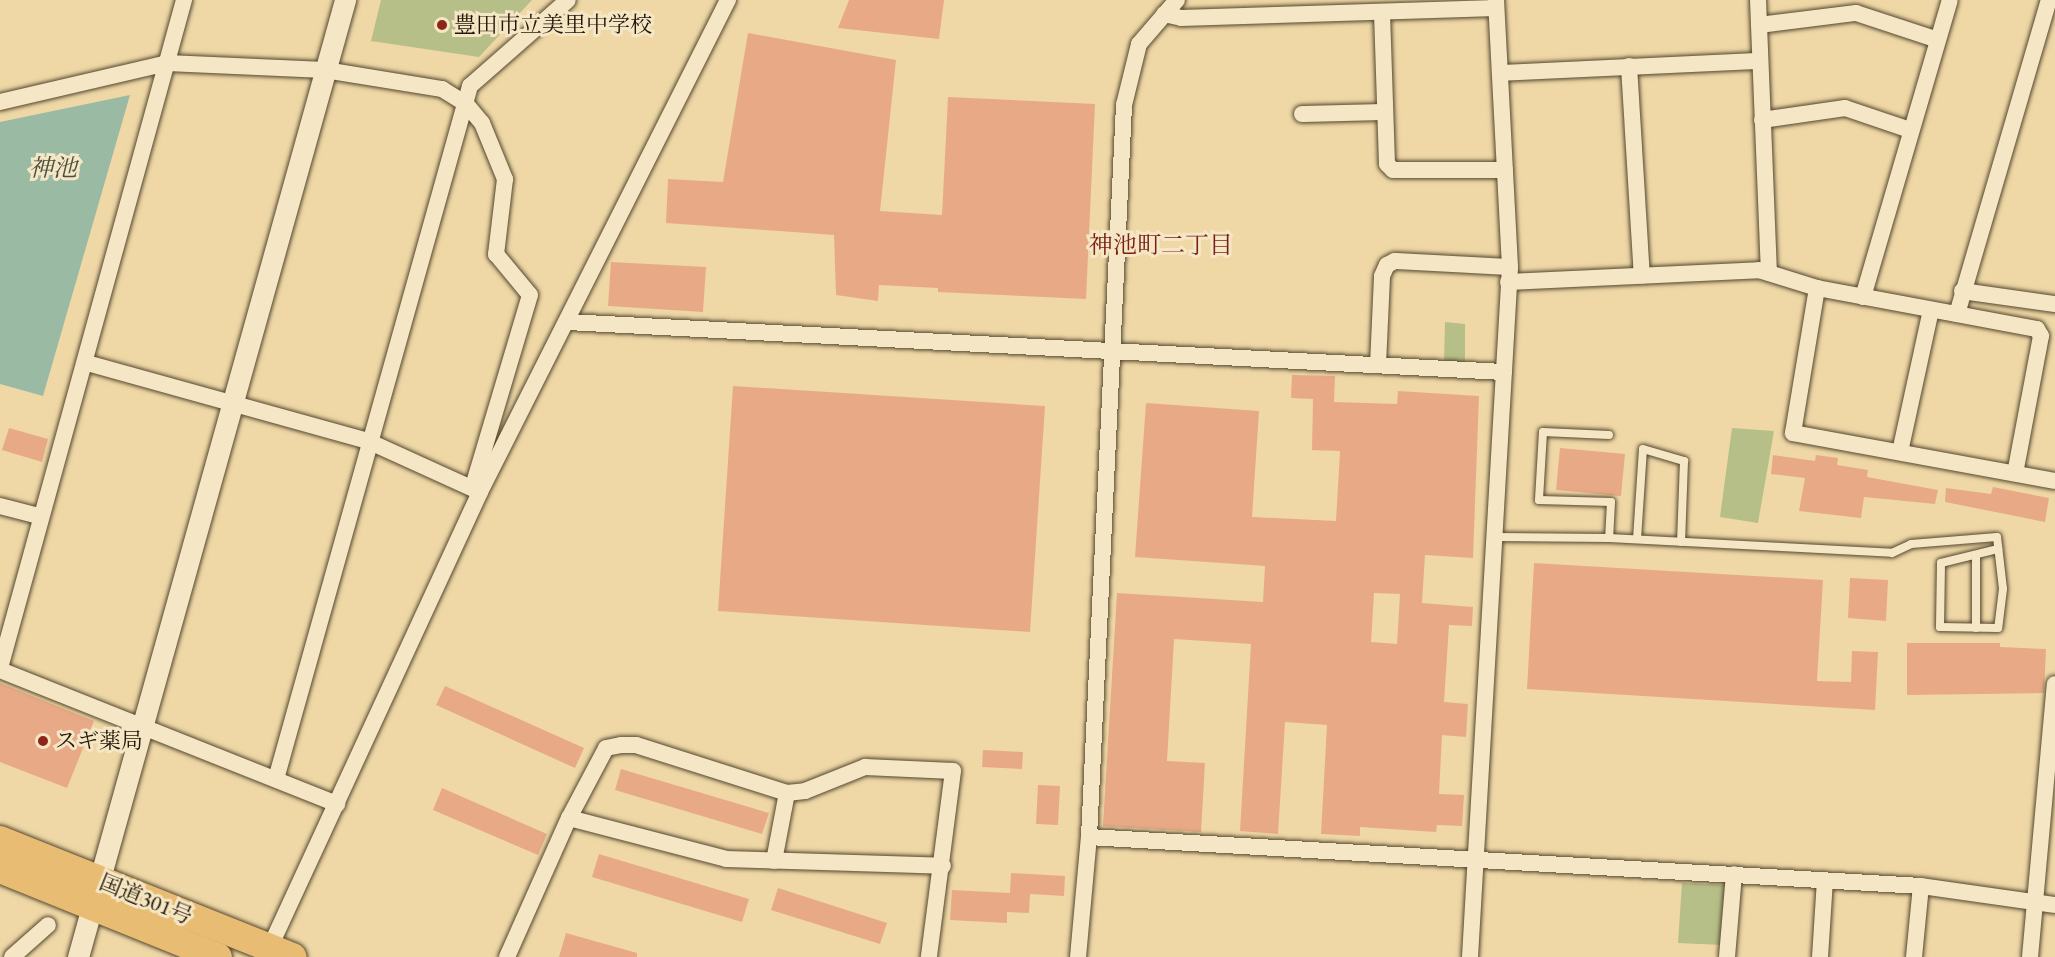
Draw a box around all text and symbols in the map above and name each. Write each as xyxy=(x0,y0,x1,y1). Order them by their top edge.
place label: 豊田市立美里中学校 xyxy=(454,12,652,38)
marker: 豊田市立美里中学校 xyxy=(435,18,449,32)
water label: 神池 xyxy=(29,154,77,182)
district label: 神池町二丁目 xyxy=(1089,231,1233,259)
place label: スギ薬局 xyxy=(55,728,143,754)
marker: スギ薬局 xyxy=(36,734,50,748)
street label: 国道301号 xyxy=(96,868,196,930)

